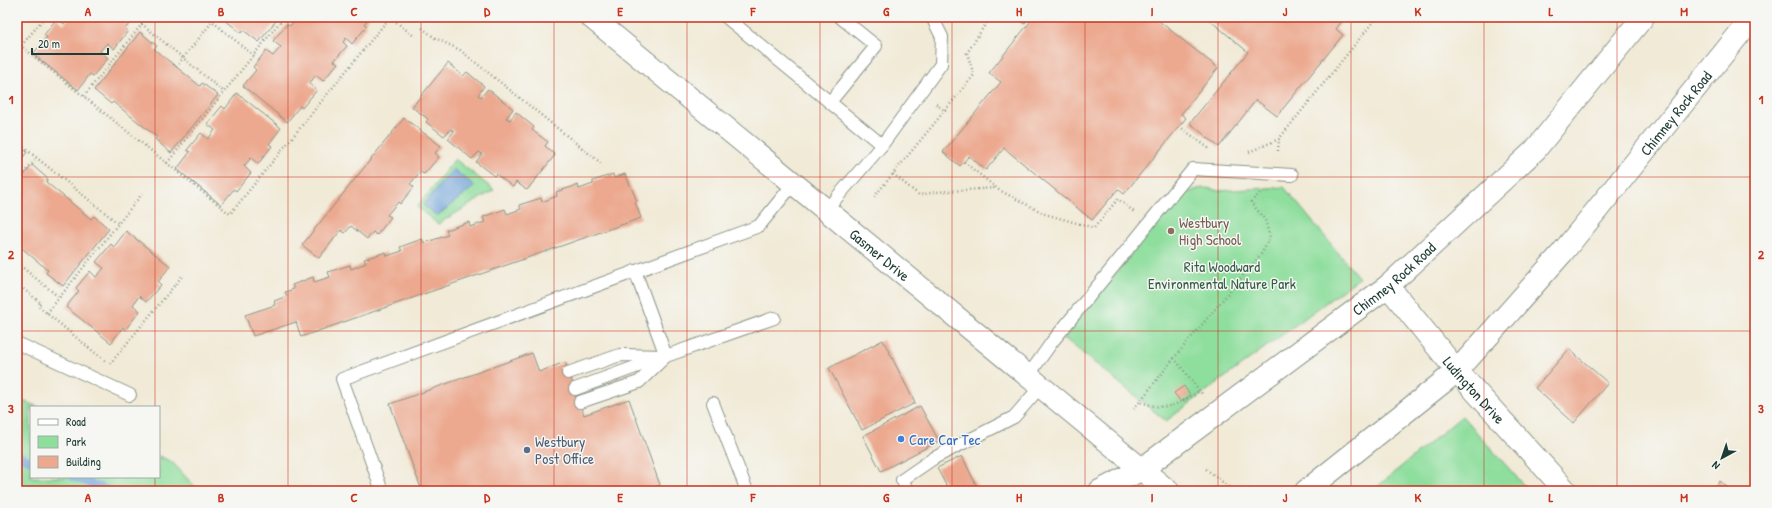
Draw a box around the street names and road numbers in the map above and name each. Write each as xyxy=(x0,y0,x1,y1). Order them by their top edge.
street label: Chimney Rock Road xyxy=(1635,66,1716,160)
street label: Gasmer Drive xyxy=(845,223,915,286)
street label: Chimney Rock Road xyxy=(1347,237,1440,320)
street label: Ludington Drive xyxy=(1438,352,1510,428)

